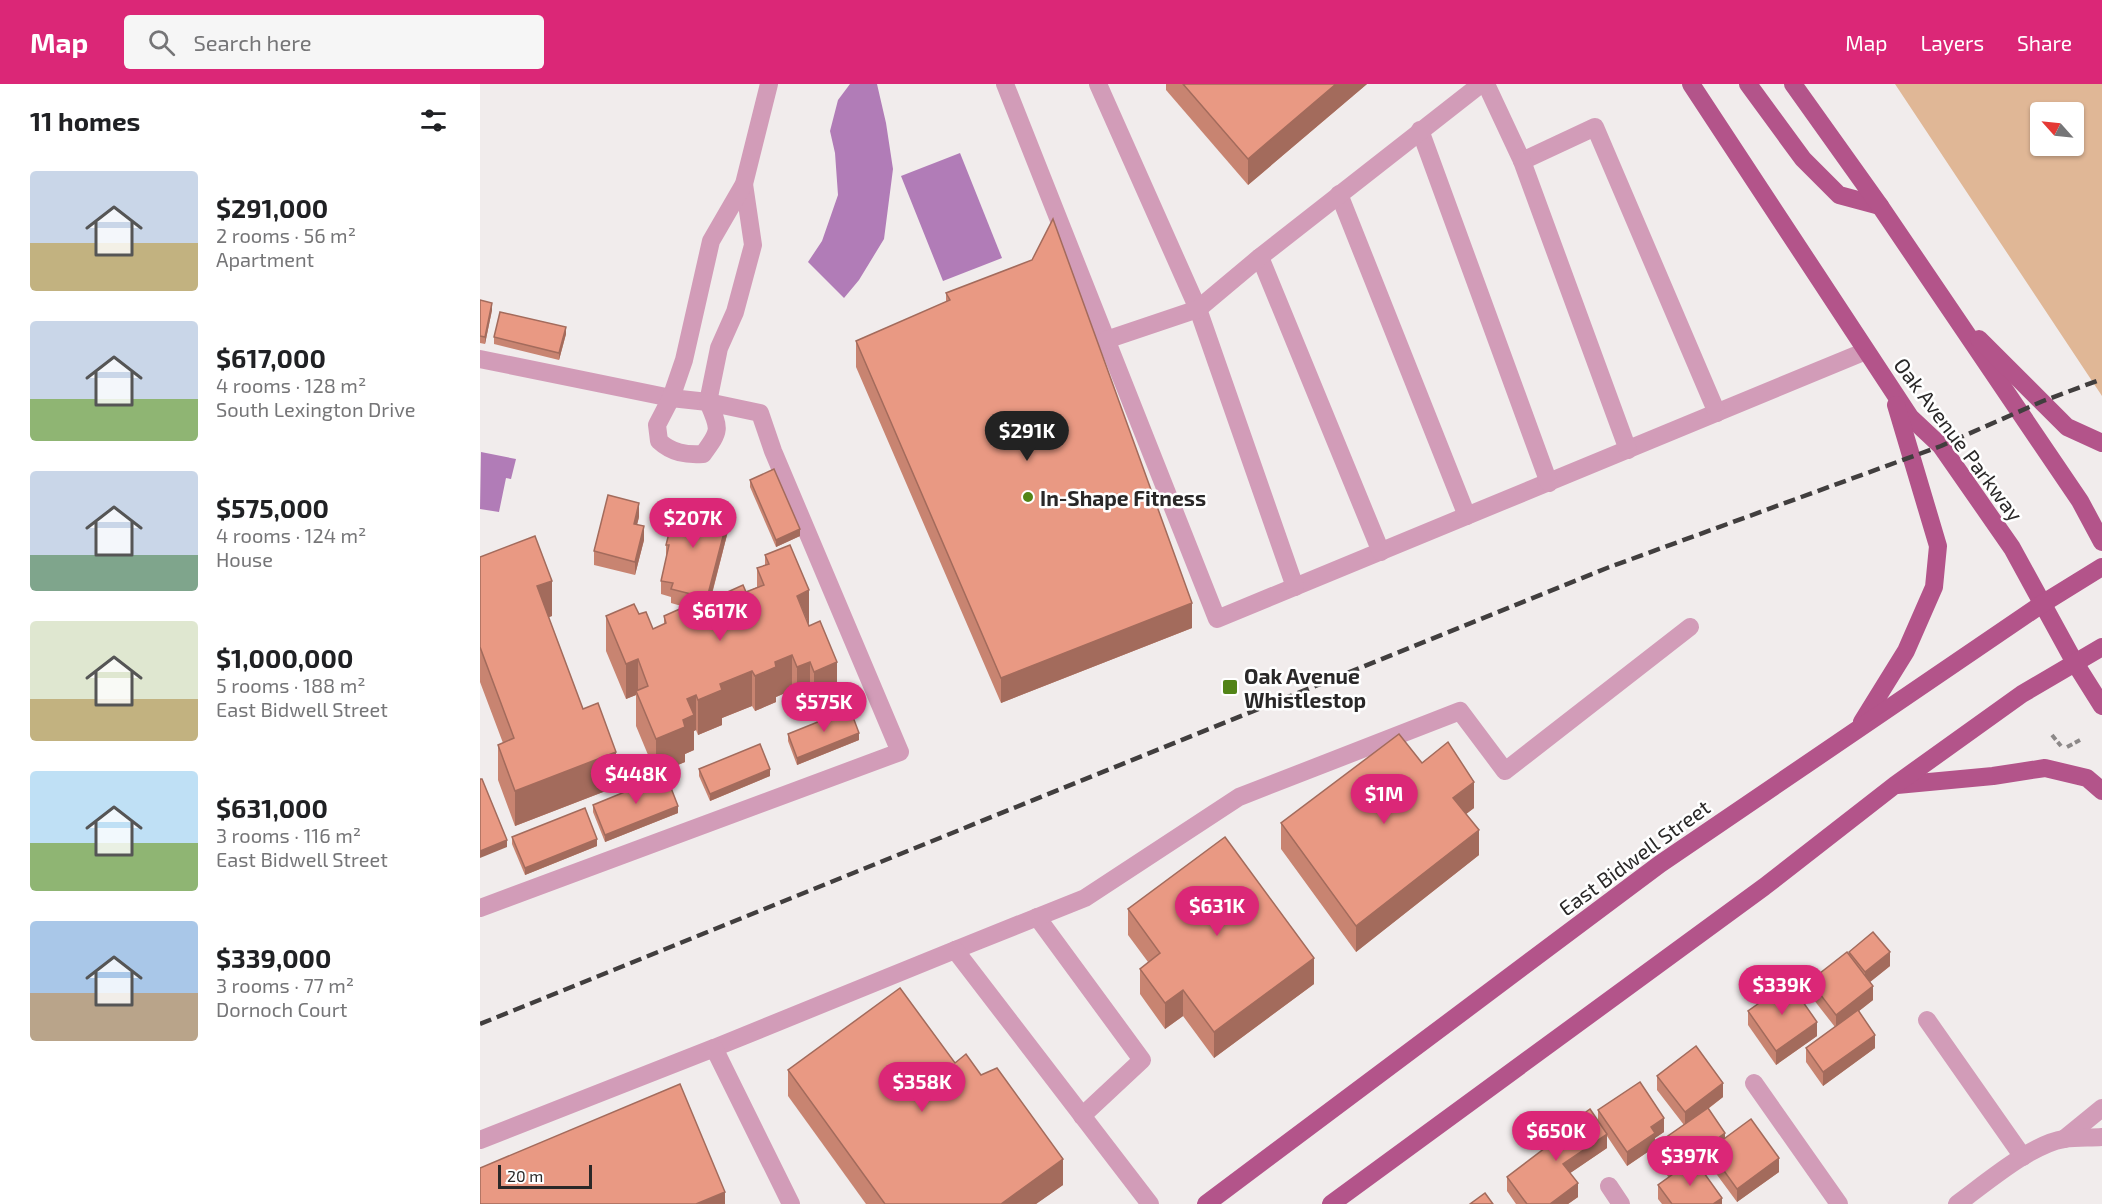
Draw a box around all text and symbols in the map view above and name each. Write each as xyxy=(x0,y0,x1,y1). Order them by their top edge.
search box xyxy=(124,15,544,69)
text: Map xyxy=(30,25,88,59)
icon: search xyxy=(145,26,178,59)
text: Search here xyxy=(193,29,312,55)
text: Map xyxy=(1845,30,1887,55)
text: Layers xyxy=(1920,30,1984,55)
text: Share xyxy=(2017,30,2072,55)
north arrow xyxy=(2030,102,2084,156)
map controls xyxy=(2030,102,2084,156)
icon: filters xyxy=(417,104,450,137)
text: 11 homes xyxy=(30,105,140,136)
text: $291,000 xyxy=(216,192,328,223)
icon: home xyxy=(78,195,150,267)
text: 2 rooms · 56 m² xyxy=(216,223,356,247)
text: Apartment xyxy=(216,247,314,271)
text: $617,000 xyxy=(216,342,326,373)
icon: home xyxy=(78,345,150,417)
street label: Oak Avenue Parkway xyxy=(1889,352,2029,526)
text: 4 rooms · 128 m² xyxy=(216,373,366,397)
text: South Lexington Drive xyxy=(216,397,416,421)
pin: $291K xyxy=(985,411,1069,462)
text: $291K xyxy=(999,418,1055,442)
place label: In-Shape Fitness xyxy=(1040,485,1206,510)
marker: In-Shape Fitness xyxy=(1021,490,1035,504)
text: $575,000 xyxy=(216,492,329,523)
icon: home xyxy=(78,495,150,567)
pin: $207K xyxy=(651,498,735,549)
text: $207K xyxy=(663,505,723,529)
text: 4 rooms · 124 m² xyxy=(216,523,366,547)
text: House xyxy=(216,547,273,571)
pin: $617K xyxy=(678,591,762,642)
text: $617K xyxy=(692,598,748,622)
text: $1,000,000 xyxy=(216,642,353,673)
icon: home xyxy=(78,645,150,717)
place label: Oak Avenue Whistlestop xyxy=(1244,663,1366,712)
text: 5 rooms · 188 m² xyxy=(216,673,365,697)
marker: Oak Avenue Whistlestop xyxy=(1221,678,1239,696)
pin: $575K xyxy=(782,682,866,733)
text: $575K xyxy=(796,689,852,713)
text: East Bidwell Street xyxy=(216,697,388,721)
pin: $448K xyxy=(594,754,678,805)
text: $448K xyxy=(605,761,667,785)
pin: $1M xyxy=(1355,774,1413,825)
text: $1M xyxy=(1365,781,1403,805)
text: $631,000 xyxy=(216,792,328,823)
street label: East Bidwell Street xyxy=(1554,794,1714,920)
icon: home xyxy=(78,795,150,867)
text: 3 rooms · 116 m² xyxy=(216,823,361,847)
text: East Bidwell Street xyxy=(216,847,388,871)
pin: $631K xyxy=(1175,886,1259,937)
text: $631K xyxy=(1189,893,1245,917)
text: $339,000 xyxy=(216,942,331,973)
icon: home xyxy=(78,945,150,1017)
pin: $339K xyxy=(1740,965,1824,1016)
text: $339K xyxy=(1753,972,1811,996)
text: 3 rooms · 77 m² xyxy=(216,973,354,997)
text: Dornoch Court xyxy=(216,997,347,1021)
pin: $358K xyxy=(880,1062,964,1113)
text: $358K xyxy=(892,1069,952,1093)
pin: $650K xyxy=(1514,1111,1598,1162)
text: $650K xyxy=(1526,1118,1586,1142)
pin: $397K xyxy=(1648,1136,1732,1187)
text: $397K xyxy=(1661,1143,1719,1167)
scale bar xyxy=(498,1162,592,1190)
text: 20 m xyxy=(507,1166,543,1185)

